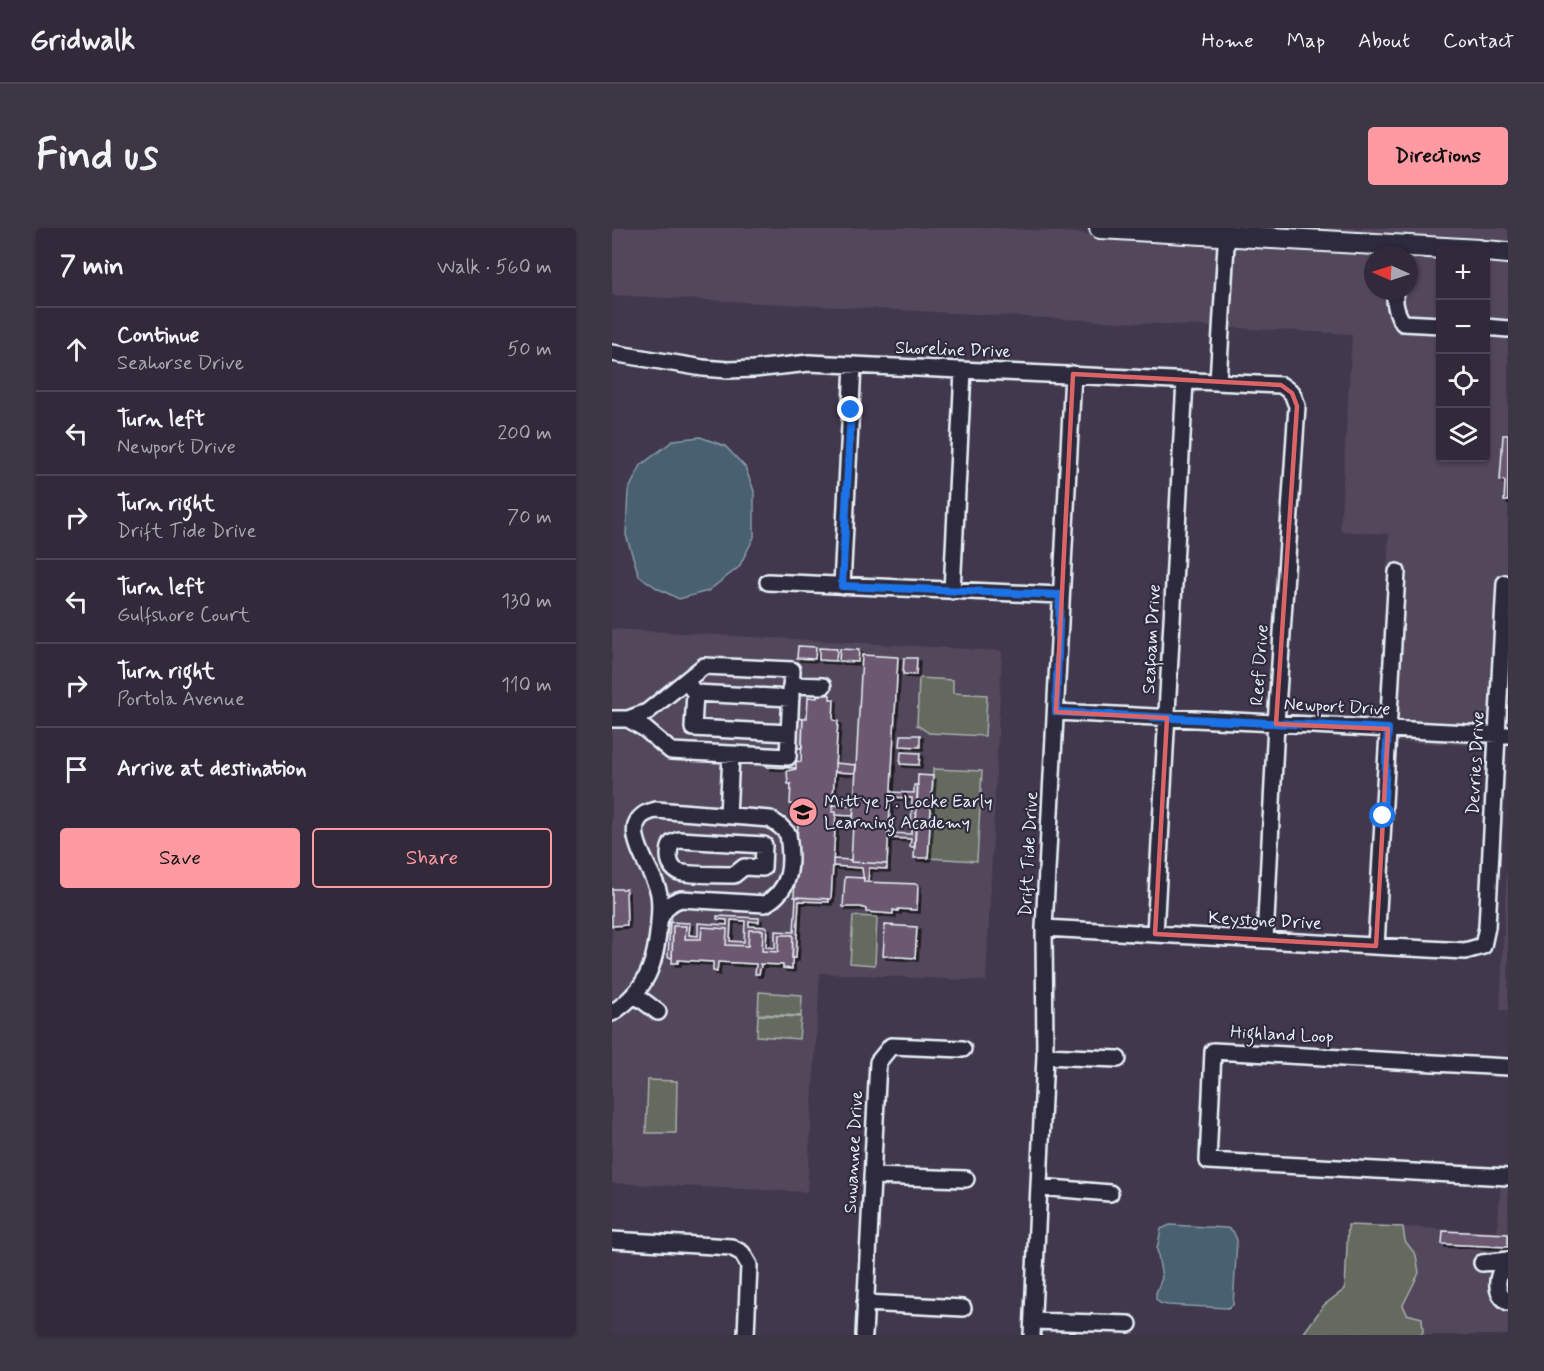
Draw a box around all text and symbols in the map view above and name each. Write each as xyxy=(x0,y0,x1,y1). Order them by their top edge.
text: Gridwalk xyxy=(30,23,135,60)
text: Home xyxy=(1202,27,1254,55)
text: Map xyxy=(1287,27,1325,55)
text: About xyxy=(1358,27,1410,55)
text: Contact xyxy=(1443,27,1514,55)
button: Directions xyxy=(1368,127,1508,185)
text: Find us xyxy=(36,129,158,184)
north arrow xyxy=(1364,246,1418,300)
map controls xyxy=(1436,246,1490,462)
button: + xyxy=(1436,246,1490,300)
text: 7 min xyxy=(60,250,124,284)
text: Walk · 560 m xyxy=(437,254,552,281)
button: − xyxy=(1436,300,1490,354)
text: Continue xyxy=(117,322,199,350)
icon: ahead xyxy=(60,333,93,366)
text: 50 m xyxy=(507,336,552,363)
street label: Shoreline Drive xyxy=(895,336,1011,364)
text: Seahorse Drive xyxy=(117,350,244,377)
button: locate xyxy=(1436,354,1490,408)
route end xyxy=(837,396,863,422)
text: Turn left xyxy=(117,406,205,434)
button: layers xyxy=(1436,408,1490,462)
icon: left xyxy=(60,417,93,450)
text: 200 m xyxy=(497,420,552,447)
text: Newport Drive xyxy=(117,434,236,461)
text: Turn right xyxy=(117,490,215,518)
icon: right xyxy=(60,501,93,534)
text: 70 m xyxy=(507,504,552,531)
text: Drift Tide Drive xyxy=(117,518,256,545)
text: Turn left xyxy=(117,574,205,602)
street label: Seafoam Drive xyxy=(1137,583,1169,695)
icon: left xyxy=(60,585,93,618)
text: 130 m xyxy=(501,588,552,615)
text: Gulfshore Court xyxy=(117,602,250,629)
street label: Reef Drive xyxy=(1245,624,1275,706)
text: Turn right xyxy=(117,658,215,686)
icon: right xyxy=(60,669,93,702)
text: 110 m xyxy=(501,672,552,699)
text: Portola Avenue xyxy=(117,686,245,713)
street label: Newport Drive xyxy=(1283,692,1391,722)
street label: Devries Drive xyxy=(1461,711,1491,815)
icon: arrive xyxy=(60,753,93,786)
text: Arrive at destination xyxy=(117,755,307,783)
place label: Mittye P. Locke Early Learning Academy xyxy=(824,790,993,837)
street label: Drift Tide Drive xyxy=(1014,791,1044,917)
school or university icon: Mittye P. Locke Early Learning Academy xyxy=(787,796,819,828)
route start xyxy=(1369,802,1395,828)
button: Save xyxy=(60,828,300,888)
button: Share xyxy=(312,828,552,888)
street label: Keystone Drive xyxy=(1208,906,1322,936)
street label: Highland Loop xyxy=(1230,1020,1334,1052)
street label: Suwannee Drive xyxy=(839,1090,869,1214)

